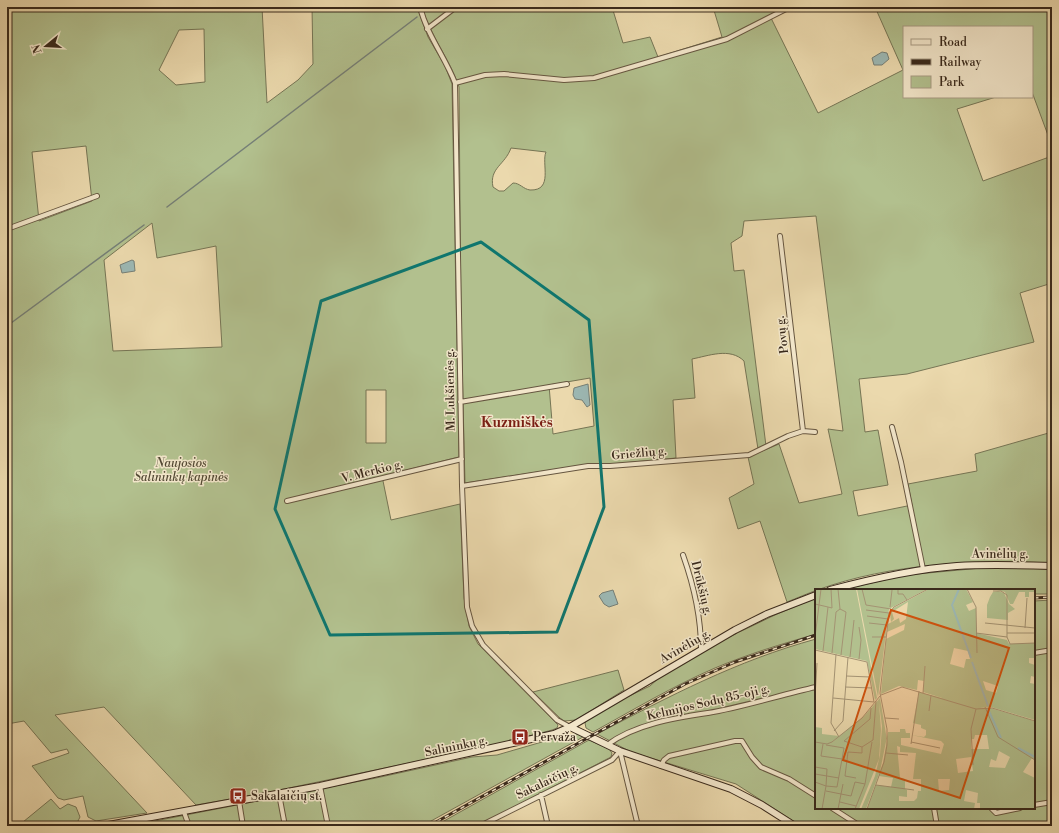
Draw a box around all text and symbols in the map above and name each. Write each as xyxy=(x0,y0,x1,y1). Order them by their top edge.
north arrow xyxy=(26,26,66,66)
legend xyxy=(903,26,1033,98)
text: Road xyxy=(939,35,967,50)
text: N xyxy=(29,42,45,55)
text: Railway xyxy=(939,55,981,70)
text: Park xyxy=(939,75,965,90)
street label: Povų g. xyxy=(773,315,792,355)
street label: M. Lukšienės g. xyxy=(442,348,459,431)
district label: Kuzmiškės xyxy=(481,414,553,432)
street label: Griežlių g. xyxy=(611,444,668,463)
park label: Naujosios Salininkų kapinės xyxy=(134,456,229,485)
street label: V. Merkio g. xyxy=(339,457,405,487)
street label: Avinėlių g. xyxy=(971,547,1028,562)
street label: Drūkšių g. xyxy=(687,559,716,617)
inset map xyxy=(815,589,1035,809)
street label: Avinėlių g. xyxy=(656,626,714,668)
street label: Kelmijos Sodų 85-oji g. xyxy=(645,681,771,724)
bus stop icon: Pervaža xyxy=(510,727,530,747)
place label: Pervaža xyxy=(533,730,577,745)
street label: Salininkų g. xyxy=(424,732,489,760)
street label: Sakalaičių g. xyxy=(514,760,581,803)
bus stop icon: Sakalaičių st. xyxy=(228,786,248,806)
place label: Sakalaičių st. xyxy=(251,789,322,804)

